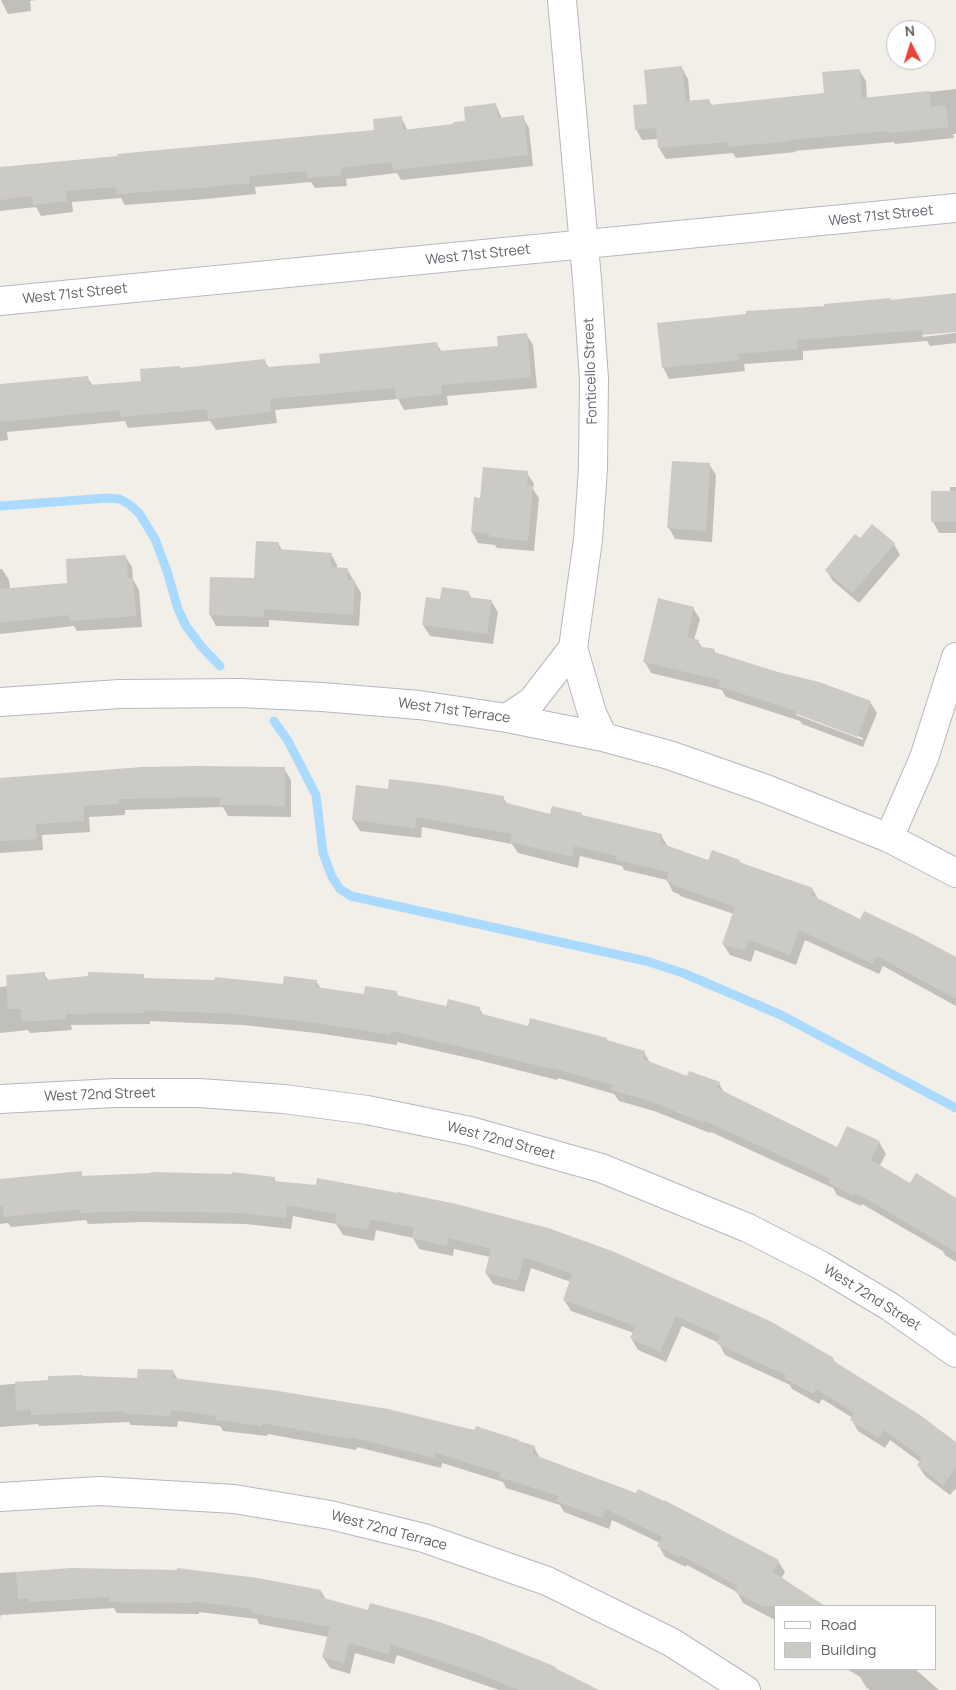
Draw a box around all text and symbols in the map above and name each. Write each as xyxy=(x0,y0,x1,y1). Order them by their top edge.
north arrow xyxy=(886,20,936,70)
text: N xyxy=(904,21,916,40)
street label: West 71st Street xyxy=(828,202,934,230)
street label: West 71st Street xyxy=(425,241,531,269)
street label: West 71st Street xyxy=(22,280,128,308)
street label: Fonticello Street xyxy=(581,317,601,425)
street label: West 71st Terrace xyxy=(397,695,511,727)
street label: West 72nd Street xyxy=(44,1085,156,1105)
street label: West 72nd Street xyxy=(445,1118,557,1164)
street label: West 72nd Street xyxy=(820,1261,924,1335)
street label: West 72nd Terrace xyxy=(329,1507,449,1555)
legend xyxy=(774,1605,936,1670)
text: Road xyxy=(821,1614,857,1635)
text: Building xyxy=(821,1639,876,1660)

